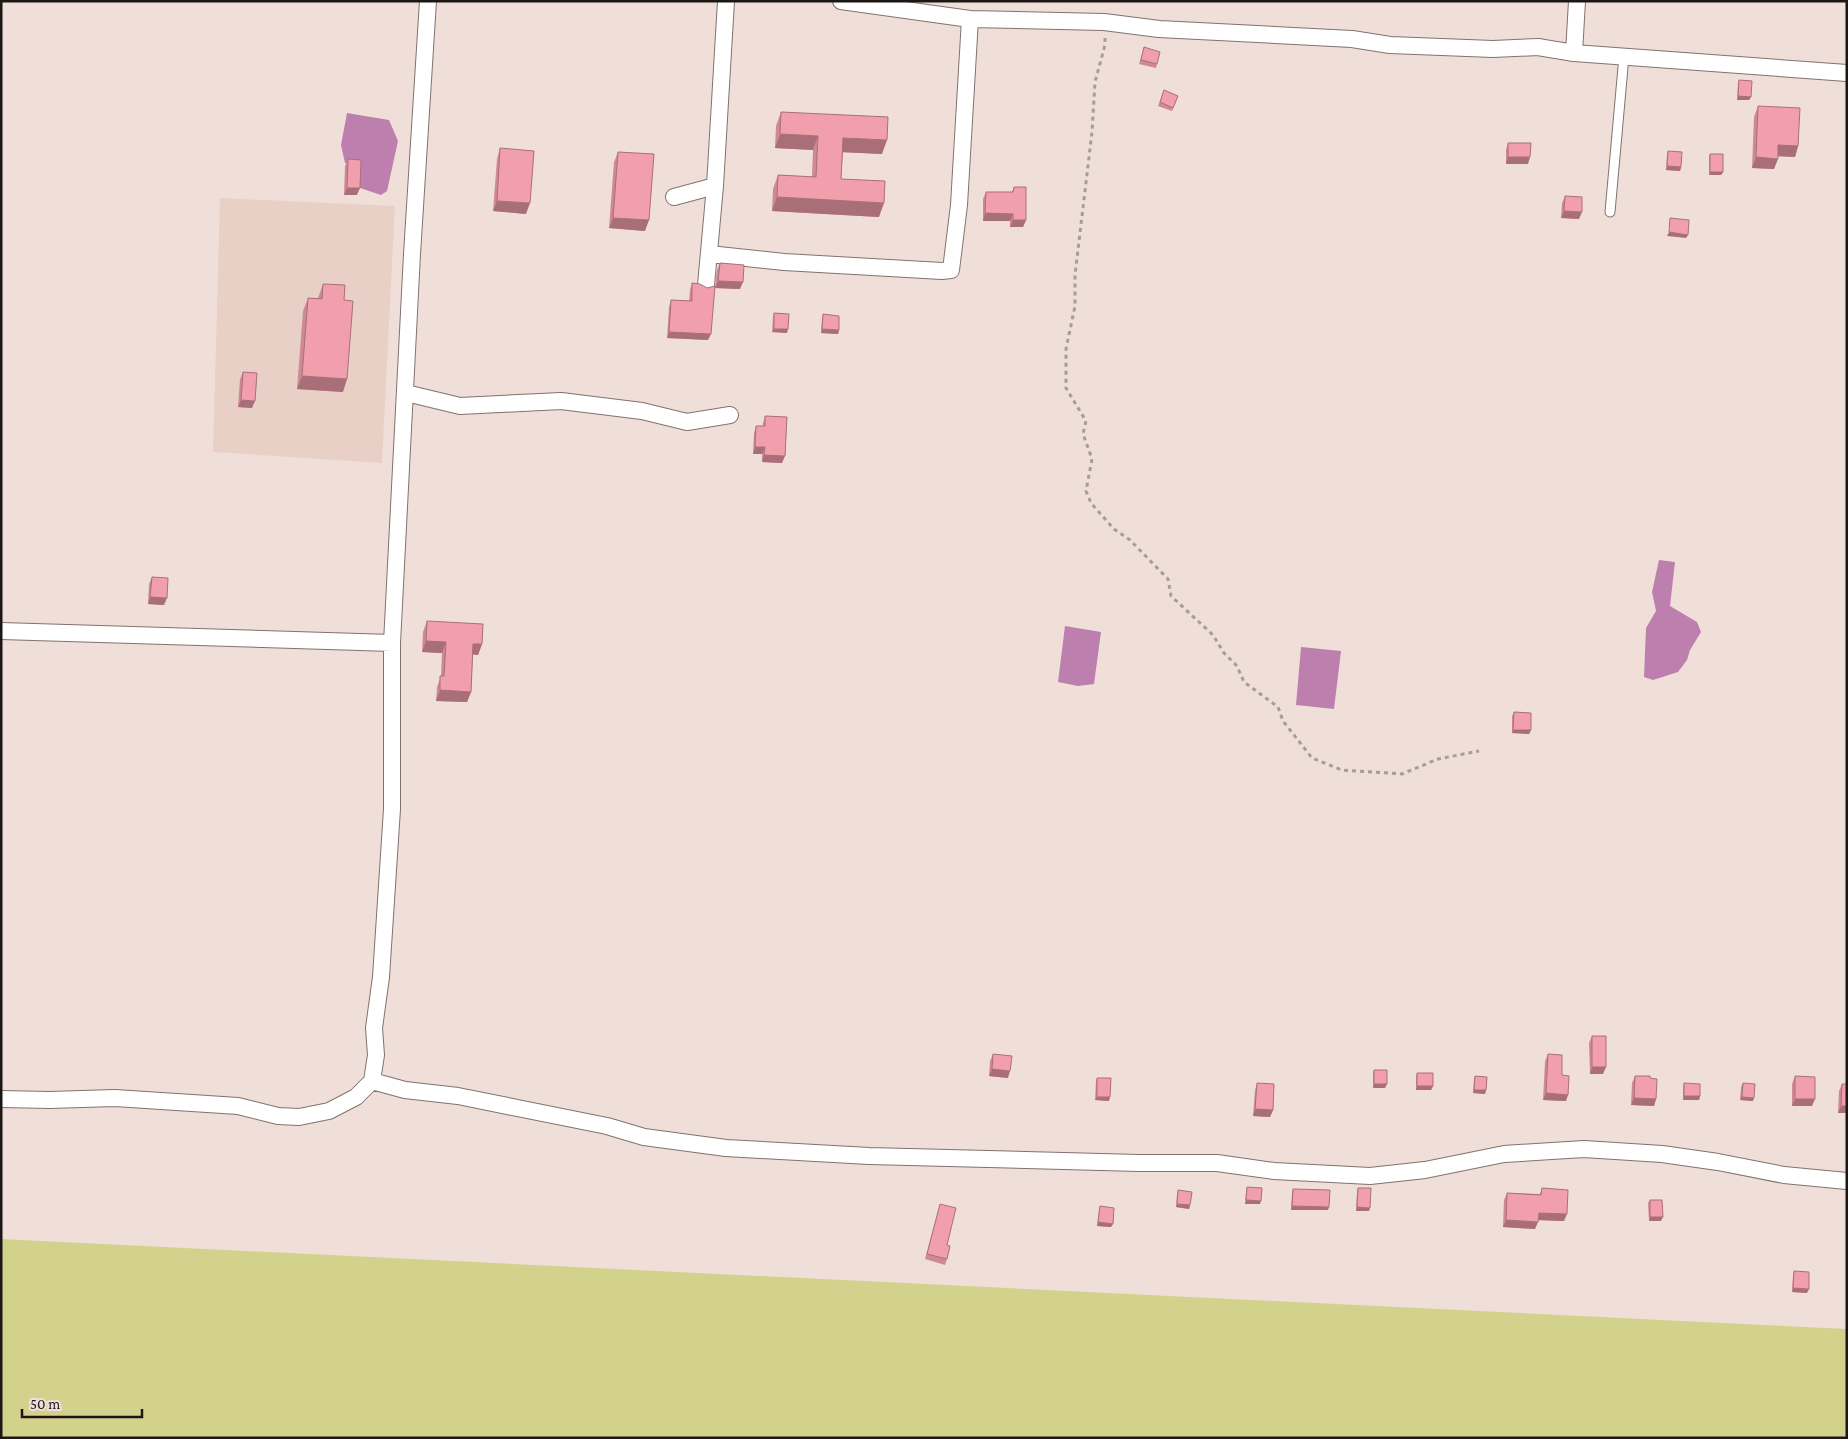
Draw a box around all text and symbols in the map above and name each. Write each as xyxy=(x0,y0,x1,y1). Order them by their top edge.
scale bar xyxy=(22,1386,142,1418)
text: 50 m xyxy=(30,1396,60,1412)

